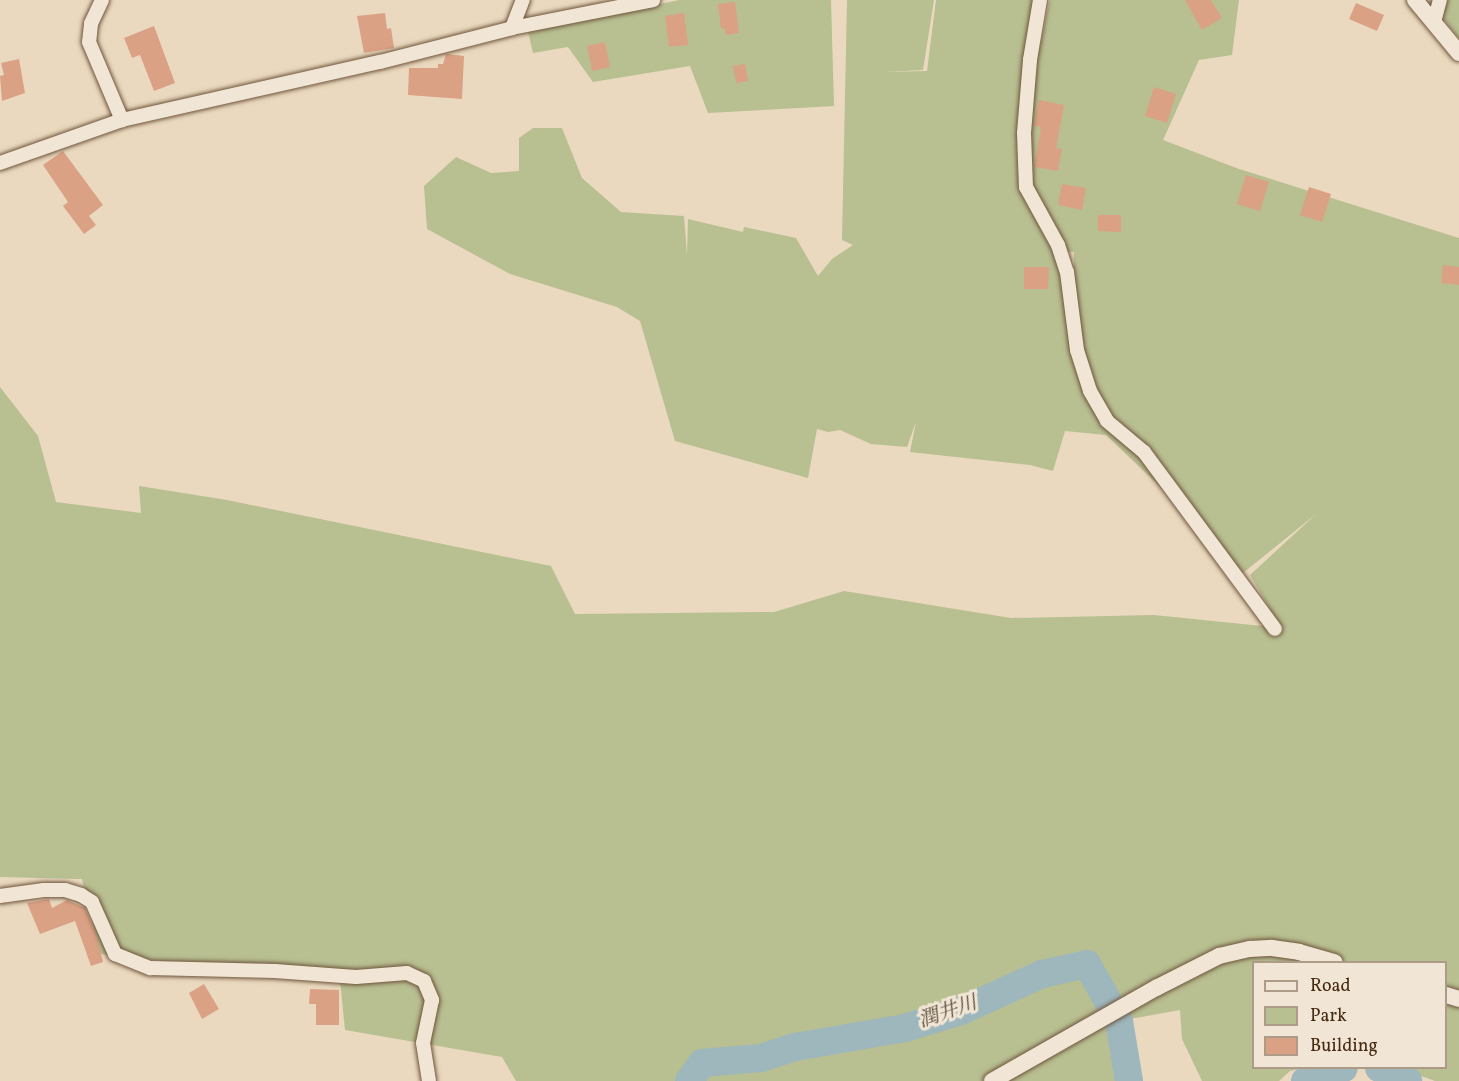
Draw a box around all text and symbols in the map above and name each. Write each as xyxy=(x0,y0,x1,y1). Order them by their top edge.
legend xyxy=(1252,961,1447,1069)
text: Road xyxy=(1310,974,1351,999)
water label: 潤井川 xyxy=(916,992,980,1034)
text: Park xyxy=(1310,1004,1347,1029)
text: Building xyxy=(1310,1034,1378,1059)

